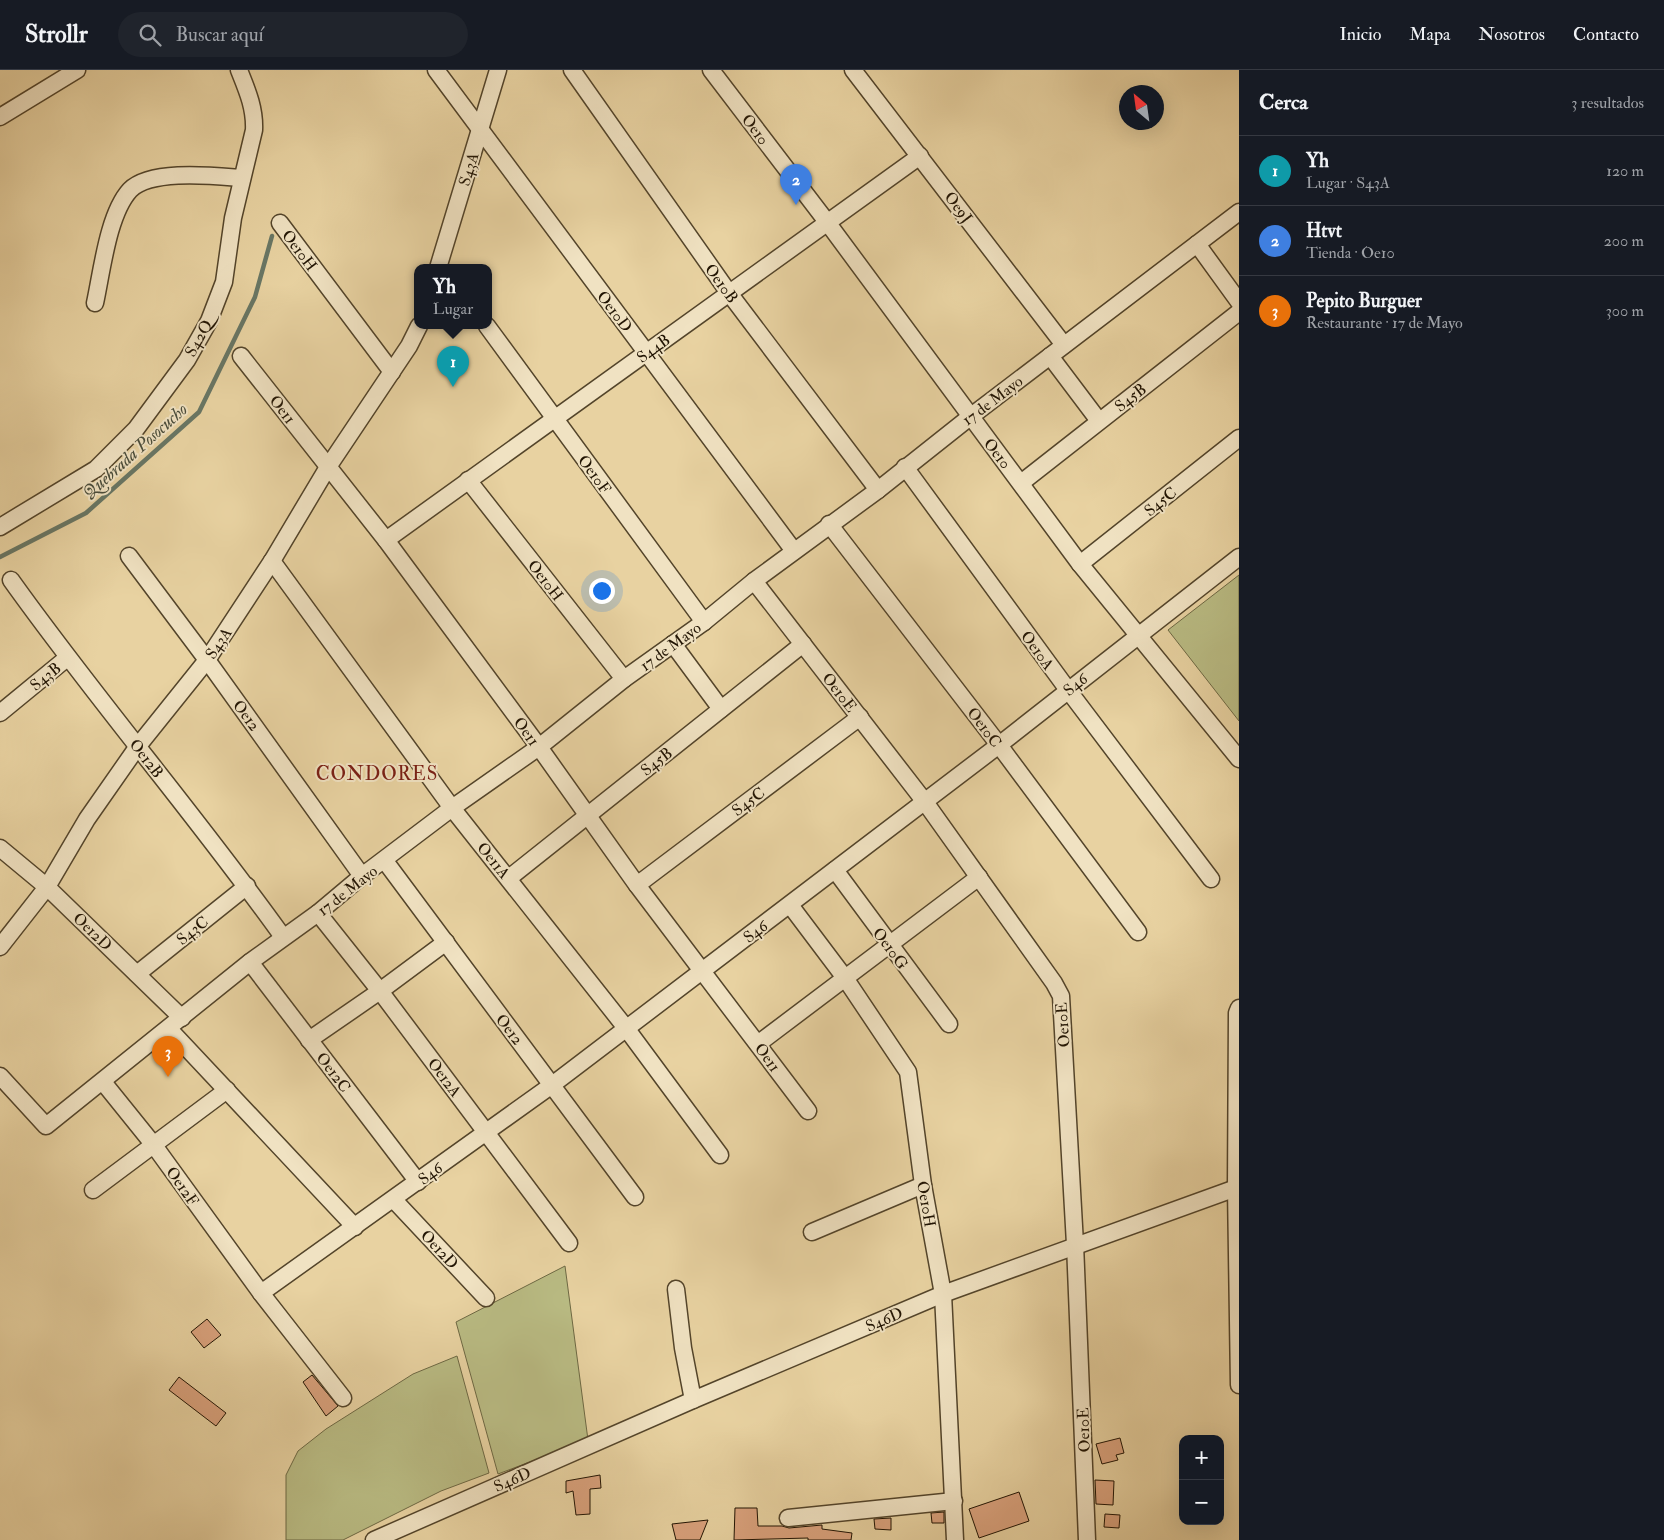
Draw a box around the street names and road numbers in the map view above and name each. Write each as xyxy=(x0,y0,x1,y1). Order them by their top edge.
street label: Oe10 xyxy=(737,110,773,149)
street label: S43A xyxy=(454,150,483,188)
street label: Oe9J xyxy=(939,188,977,228)
street label: Oe10H xyxy=(277,226,321,275)
street label: Oe10B xyxy=(700,260,742,307)
street label: Oe10D xyxy=(592,287,636,336)
street label: S42Q xyxy=(181,307,222,360)
street label: S44B xyxy=(633,330,674,368)
street label: 17 de Mayo xyxy=(958,371,1027,430)
street label: S45B xyxy=(1111,379,1151,416)
street label: Oe11 xyxy=(265,391,300,428)
street label: Oe10 xyxy=(979,434,1015,473)
street label: Oe10F xyxy=(573,451,615,498)
street label: S45C xyxy=(1140,483,1181,521)
street label: Oe10H xyxy=(523,556,567,605)
street label: 17 de Mayo xyxy=(636,618,705,676)
street label: S43A xyxy=(201,624,237,663)
street label: Oe10A xyxy=(1016,627,1058,674)
street label: S43B xyxy=(26,658,65,695)
street label: S46 xyxy=(1059,668,1093,701)
street label: Oe10E xyxy=(817,669,861,717)
street label: Oe12 xyxy=(228,696,264,735)
street label: Oe10C xyxy=(963,704,1006,752)
street label: Oe11 xyxy=(509,713,543,750)
street label: Oe12B xyxy=(125,735,168,782)
street label: S45B xyxy=(637,743,677,780)
street label: S45C xyxy=(728,783,769,821)
street label: Oe11A xyxy=(472,838,514,883)
street label: 17 de Mayo xyxy=(314,861,382,920)
street label: Oe12D xyxy=(69,908,116,955)
street label: S43C xyxy=(173,912,213,950)
street label: S46 xyxy=(739,916,773,947)
street label: Oe10G xyxy=(868,924,912,973)
street label: Oe10E xyxy=(1051,1002,1075,1048)
street label: Oe12 xyxy=(491,1010,527,1049)
street label: Oe11 xyxy=(750,1039,784,1076)
street label: Oe12C xyxy=(312,1049,355,1097)
street label: Oe12A xyxy=(423,1054,465,1101)
street label: S46 xyxy=(414,1158,448,1189)
street label: Oe12F xyxy=(161,1163,203,1210)
street label: Oe10H xyxy=(912,1179,940,1229)
street label: Oe12D xyxy=(416,1226,462,1274)
street label: S46D xyxy=(863,1303,906,1337)
street label: Oe10E xyxy=(1073,1407,1095,1453)
street label: S46D xyxy=(491,1463,534,1497)

